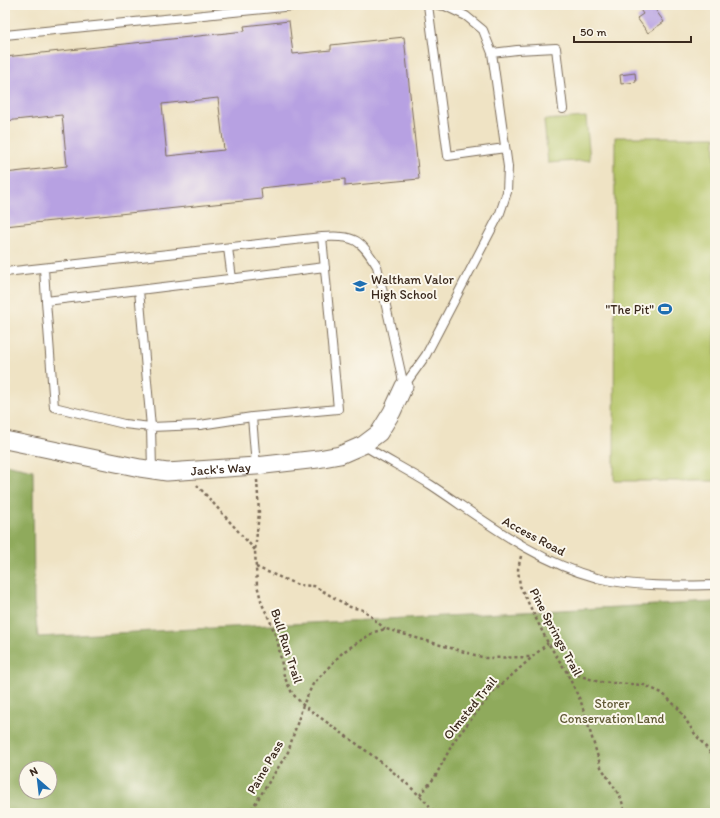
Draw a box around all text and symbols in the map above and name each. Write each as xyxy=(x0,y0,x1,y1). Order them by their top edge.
scale bar xyxy=(574,18,691,44)
text: 50 m xyxy=(580,25,606,39)
place label: Waltham Valor High School xyxy=(371,272,455,302)
school or university icon: Waltham Valor High School xyxy=(352,278,368,294)
sports icon: "The Pit" xyxy=(657,301,673,317)
place label: "The Pit" xyxy=(606,302,654,317)
street label: Jack's Way xyxy=(190,459,251,478)
street label: Access Road xyxy=(500,513,568,559)
street label: Pine Springs Trail xyxy=(527,585,586,679)
street label: Bull Run Trail xyxy=(268,607,306,685)
street label: Olmsted Trail xyxy=(440,673,500,742)
park label: Storer Conservation Land xyxy=(560,696,665,726)
street label: Paine Pass xyxy=(244,737,286,797)
north arrow xyxy=(18,760,58,800)
text: N xyxy=(27,764,40,779)

